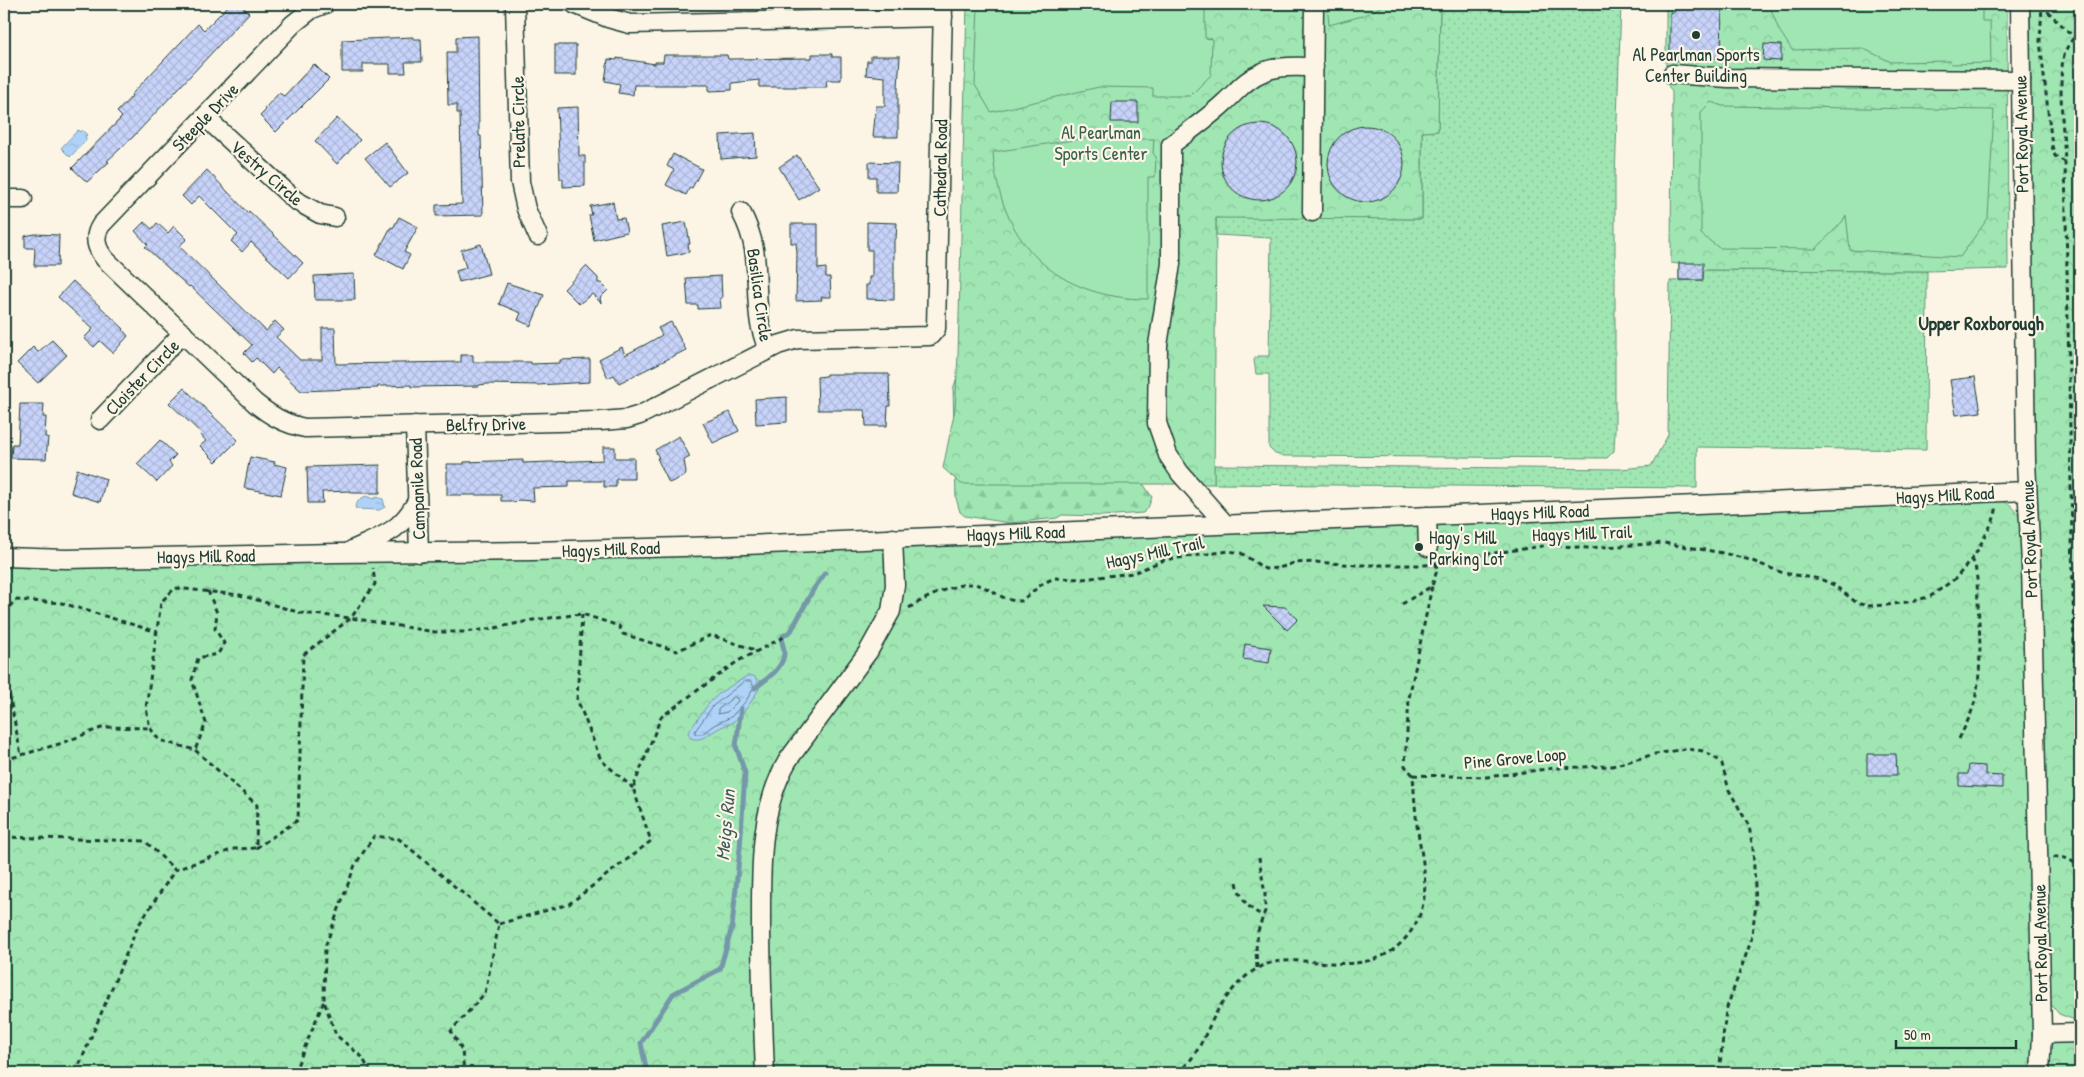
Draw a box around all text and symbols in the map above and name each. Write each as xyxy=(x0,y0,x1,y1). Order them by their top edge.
marker: Al Pearlman Sports Center Building xyxy=(1690,29,1702,41)
place label: Al Pearlman Sports Center Building xyxy=(1632,42,1760,88)
street label: Port Royal Avenue xyxy=(2007,75,2035,193)
street label: Prelate Circle xyxy=(505,76,531,168)
street label: Steeple Drive xyxy=(166,77,244,157)
street label: Cathedral Road xyxy=(927,119,953,217)
park label: Al Pearlman Sports Center xyxy=(1055,120,1147,166)
street label: Vestry Circle xyxy=(225,134,309,212)
street label: Basilica Circle xyxy=(741,247,779,343)
district label: Upper Roxborough xyxy=(1918,310,2044,337)
street label: Cloister Circle xyxy=(99,333,185,421)
street label: Belfry Drive xyxy=(446,411,526,437)
street label: Campanile Road xyxy=(403,438,431,540)
street label: Hagys Mill Road xyxy=(1895,480,1995,510)
street label: Port Royal Avenue xyxy=(2014,480,2044,598)
street label: Hagys Mill Road xyxy=(1490,498,1590,526)
street label: Hagys Mill Road xyxy=(966,519,1066,547)
street label: Hagys Mill Trail xyxy=(1532,519,1633,547)
place label: Hagy's Mill Parking Lot xyxy=(1429,525,1504,571)
street label: Hagys Mill Trail xyxy=(1103,529,1207,575)
street label: Hagys Mill Road xyxy=(561,535,661,563)
marker: Hagy's Mill Parking Lot xyxy=(1413,541,1425,553)
street label: Hagys Mill Road xyxy=(157,543,255,569)
street label: Pine Grove Loop xyxy=(1463,741,1567,775)
water label: Meigs' Run xyxy=(709,787,741,862)
street label: Port Royal Avenue xyxy=(2026,884,2054,1002)
scale bar xyxy=(1896,1017,2016,1049)
text: 50 m xyxy=(1904,1024,1931,1045)

